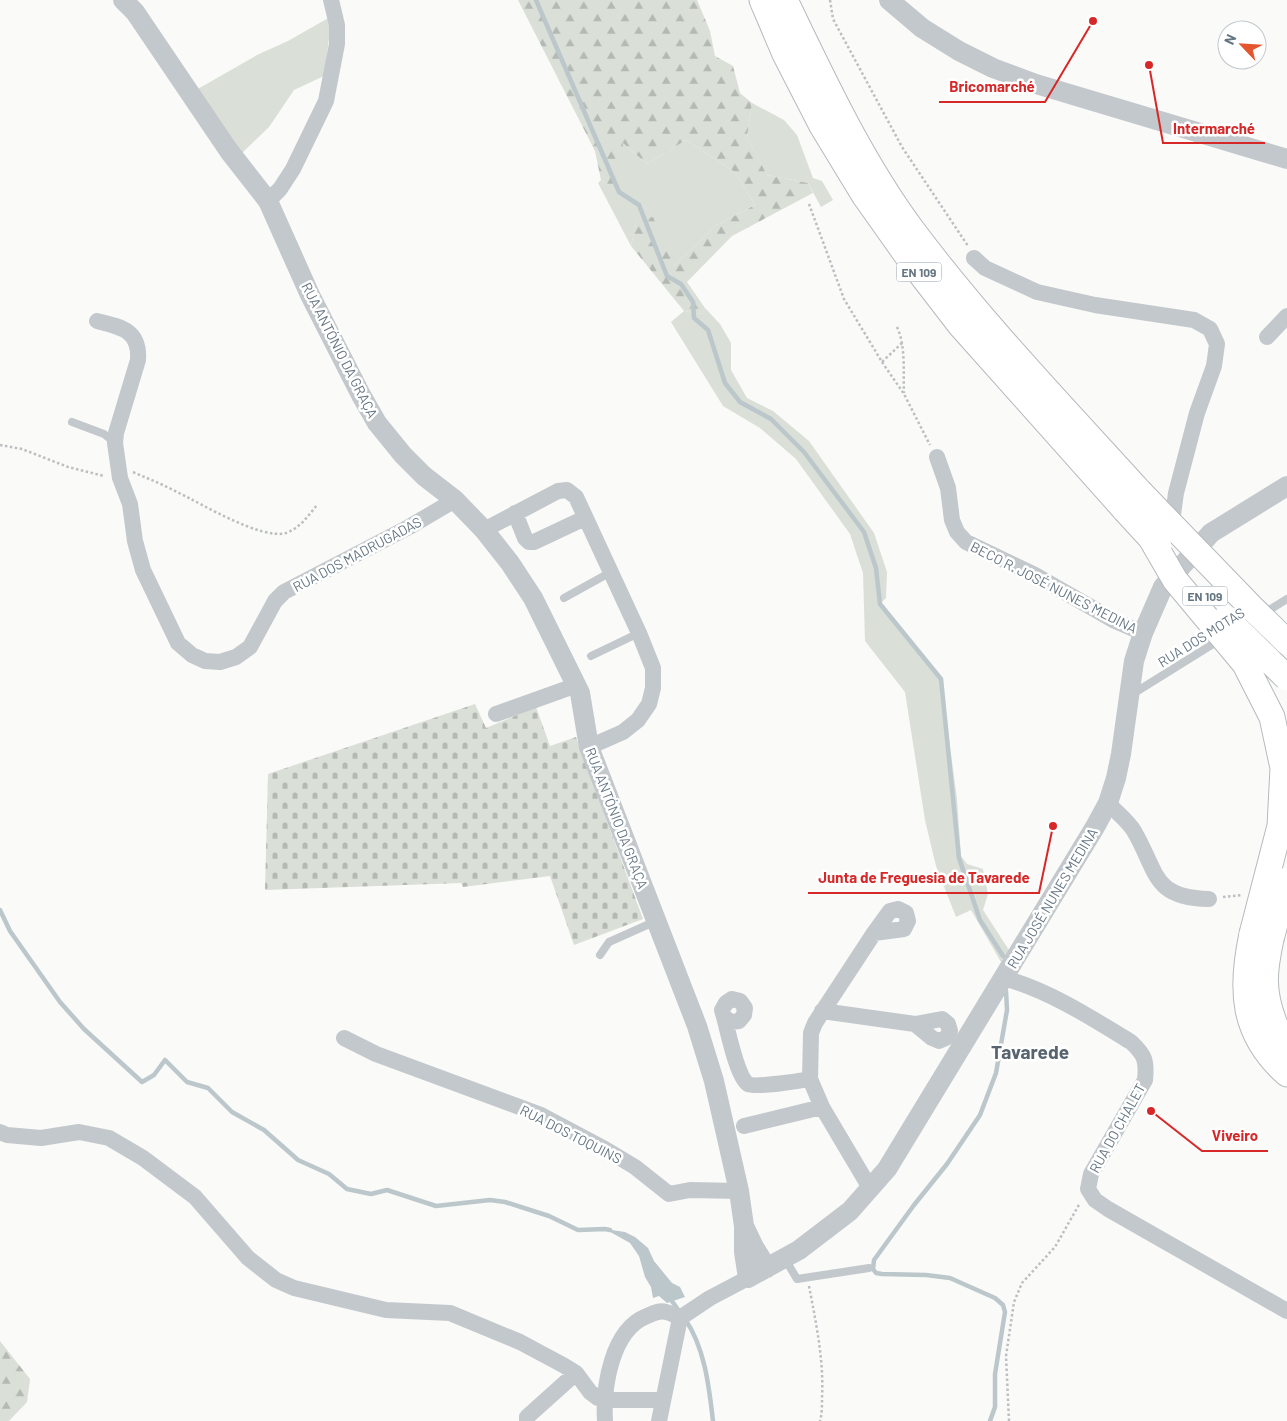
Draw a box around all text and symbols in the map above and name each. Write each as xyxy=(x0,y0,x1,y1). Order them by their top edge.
north arrow xyxy=(1217,20,1267,70)
text: N xyxy=(1220,31,1239,47)
callout: Bricomarché xyxy=(939,72,1045,102)
text: Bricomarché xyxy=(949,77,1035,95)
callout: Intermarché xyxy=(1163,113,1265,143)
text: Intermarché xyxy=(1173,119,1255,137)
road number: EN 109 xyxy=(896,262,942,282)
street label: RUA ANTÓNIO DA GRAÇA xyxy=(298,279,382,421)
street label: RUA DOS MADRUGADAS xyxy=(290,513,424,595)
street label: BECO R. JOSÉ NUNES MEDINA xyxy=(968,538,1141,637)
road number: EN 109 xyxy=(1182,586,1228,606)
street label: RUA DOS MOTAS xyxy=(1154,604,1248,670)
street label: RUA ANTÓNIO DA GRAÇA xyxy=(582,745,652,892)
street label: RUA JOSÉ NUNES MEDINA xyxy=(1003,824,1101,971)
callout: Junta de Freguesia de Tavarede xyxy=(808,863,1039,893)
text: Junta de Freguesia de Tavarede xyxy=(818,868,1030,886)
district label: Tavarede xyxy=(991,1040,1069,1063)
street label: RUA DO CHALET xyxy=(1085,1080,1149,1176)
street label: RUA DOS TOQUINS xyxy=(517,1101,625,1167)
callout: Viveiro xyxy=(1202,1121,1268,1151)
text: Viveiro xyxy=(1212,1126,1258,1144)

